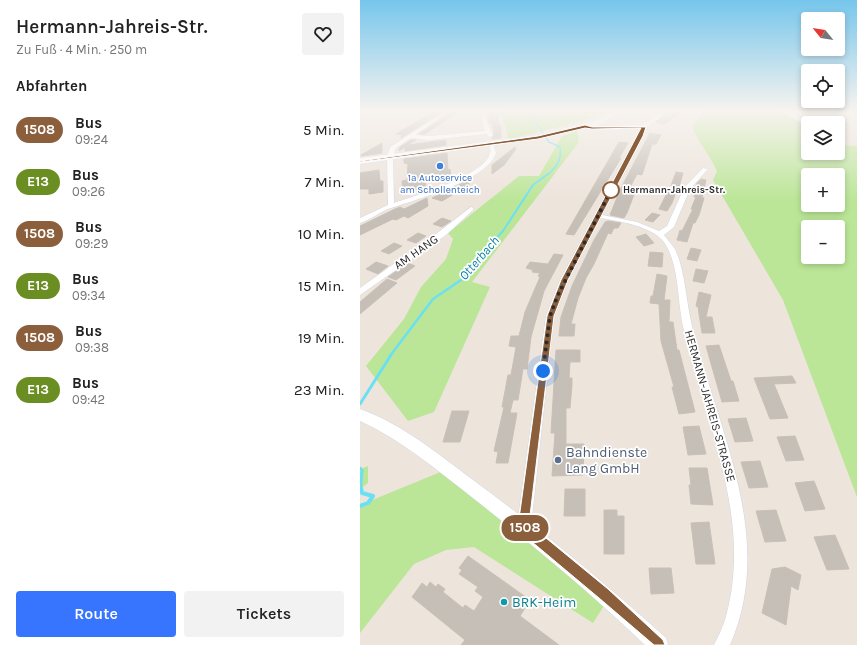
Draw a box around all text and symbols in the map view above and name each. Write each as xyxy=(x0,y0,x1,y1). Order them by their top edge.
north arrow xyxy=(801,12,845,56)
map controls xyxy=(801,12,845,264)
button: heart xyxy=(302,13,344,55)
text: Hermann-Jahreis-Str. xyxy=(16,16,208,38)
text: Zu Fuß · 4 Min. · 250 m xyxy=(16,42,147,57)
button: locate xyxy=(801,64,845,108)
text: Abfahrten xyxy=(16,77,87,95)
text: Bus xyxy=(75,114,102,132)
button: layers xyxy=(801,116,845,160)
text: 1508 xyxy=(24,121,55,138)
text: 5 Min. xyxy=(303,121,344,139)
text: 09:24 xyxy=(75,132,108,147)
marker: 1a Autoservice am Schollenteich xyxy=(435,161,445,171)
text: Bus xyxy=(72,166,99,184)
button: + xyxy=(801,168,845,212)
place label: 1a Autoservice am Schollenteich xyxy=(400,172,480,196)
text: E13 xyxy=(27,173,49,190)
text: 7 Min. xyxy=(304,173,344,191)
marker: Hermann-Jahreis-Str. xyxy=(602,181,620,199)
text: 09:26 xyxy=(72,184,105,199)
place label: Hermann-Jahreis-Str. xyxy=(623,184,725,196)
text: Bus xyxy=(75,218,102,236)
button: − xyxy=(801,220,845,264)
text: 1508 xyxy=(24,225,55,242)
text: 10 Min. xyxy=(298,225,344,243)
street label: AM HANG xyxy=(391,232,441,272)
water label: Otterbach xyxy=(456,233,502,283)
text: 09:29 xyxy=(75,236,108,251)
text: Bus xyxy=(72,270,99,288)
text: E13 xyxy=(27,277,49,294)
text: 15 Min. xyxy=(298,277,344,295)
text: 09:34 xyxy=(72,288,105,303)
text: Bus xyxy=(75,322,102,340)
text: 1508 xyxy=(24,329,55,346)
text: 19 Min. xyxy=(298,329,344,347)
street label: HERMANN-JAHREIS-STRASSE xyxy=(682,329,738,483)
text: 09:38 xyxy=(75,340,109,355)
your location xyxy=(533,361,553,381)
text: Bus xyxy=(72,374,99,392)
text: E13 xyxy=(27,381,49,398)
text: 23 Min. xyxy=(294,381,344,399)
text: 09:42 xyxy=(72,392,105,407)
place label: Bahndienste Lang GmbH xyxy=(566,444,647,477)
marker: Bahndienste Lang GmbH xyxy=(553,455,563,465)
line badge: 1508 xyxy=(497,515,553,541)
text: 1508 xyxy=(509,519,541,536)
button: Route xyxy=(16,591,176,637)
button: Tickets xyxy=(184,591,344,637)
place label: BRK-Heim xyxy=(512,594,576,611)
marker: BRK-Heim xyxy=(499,597,509,607)

